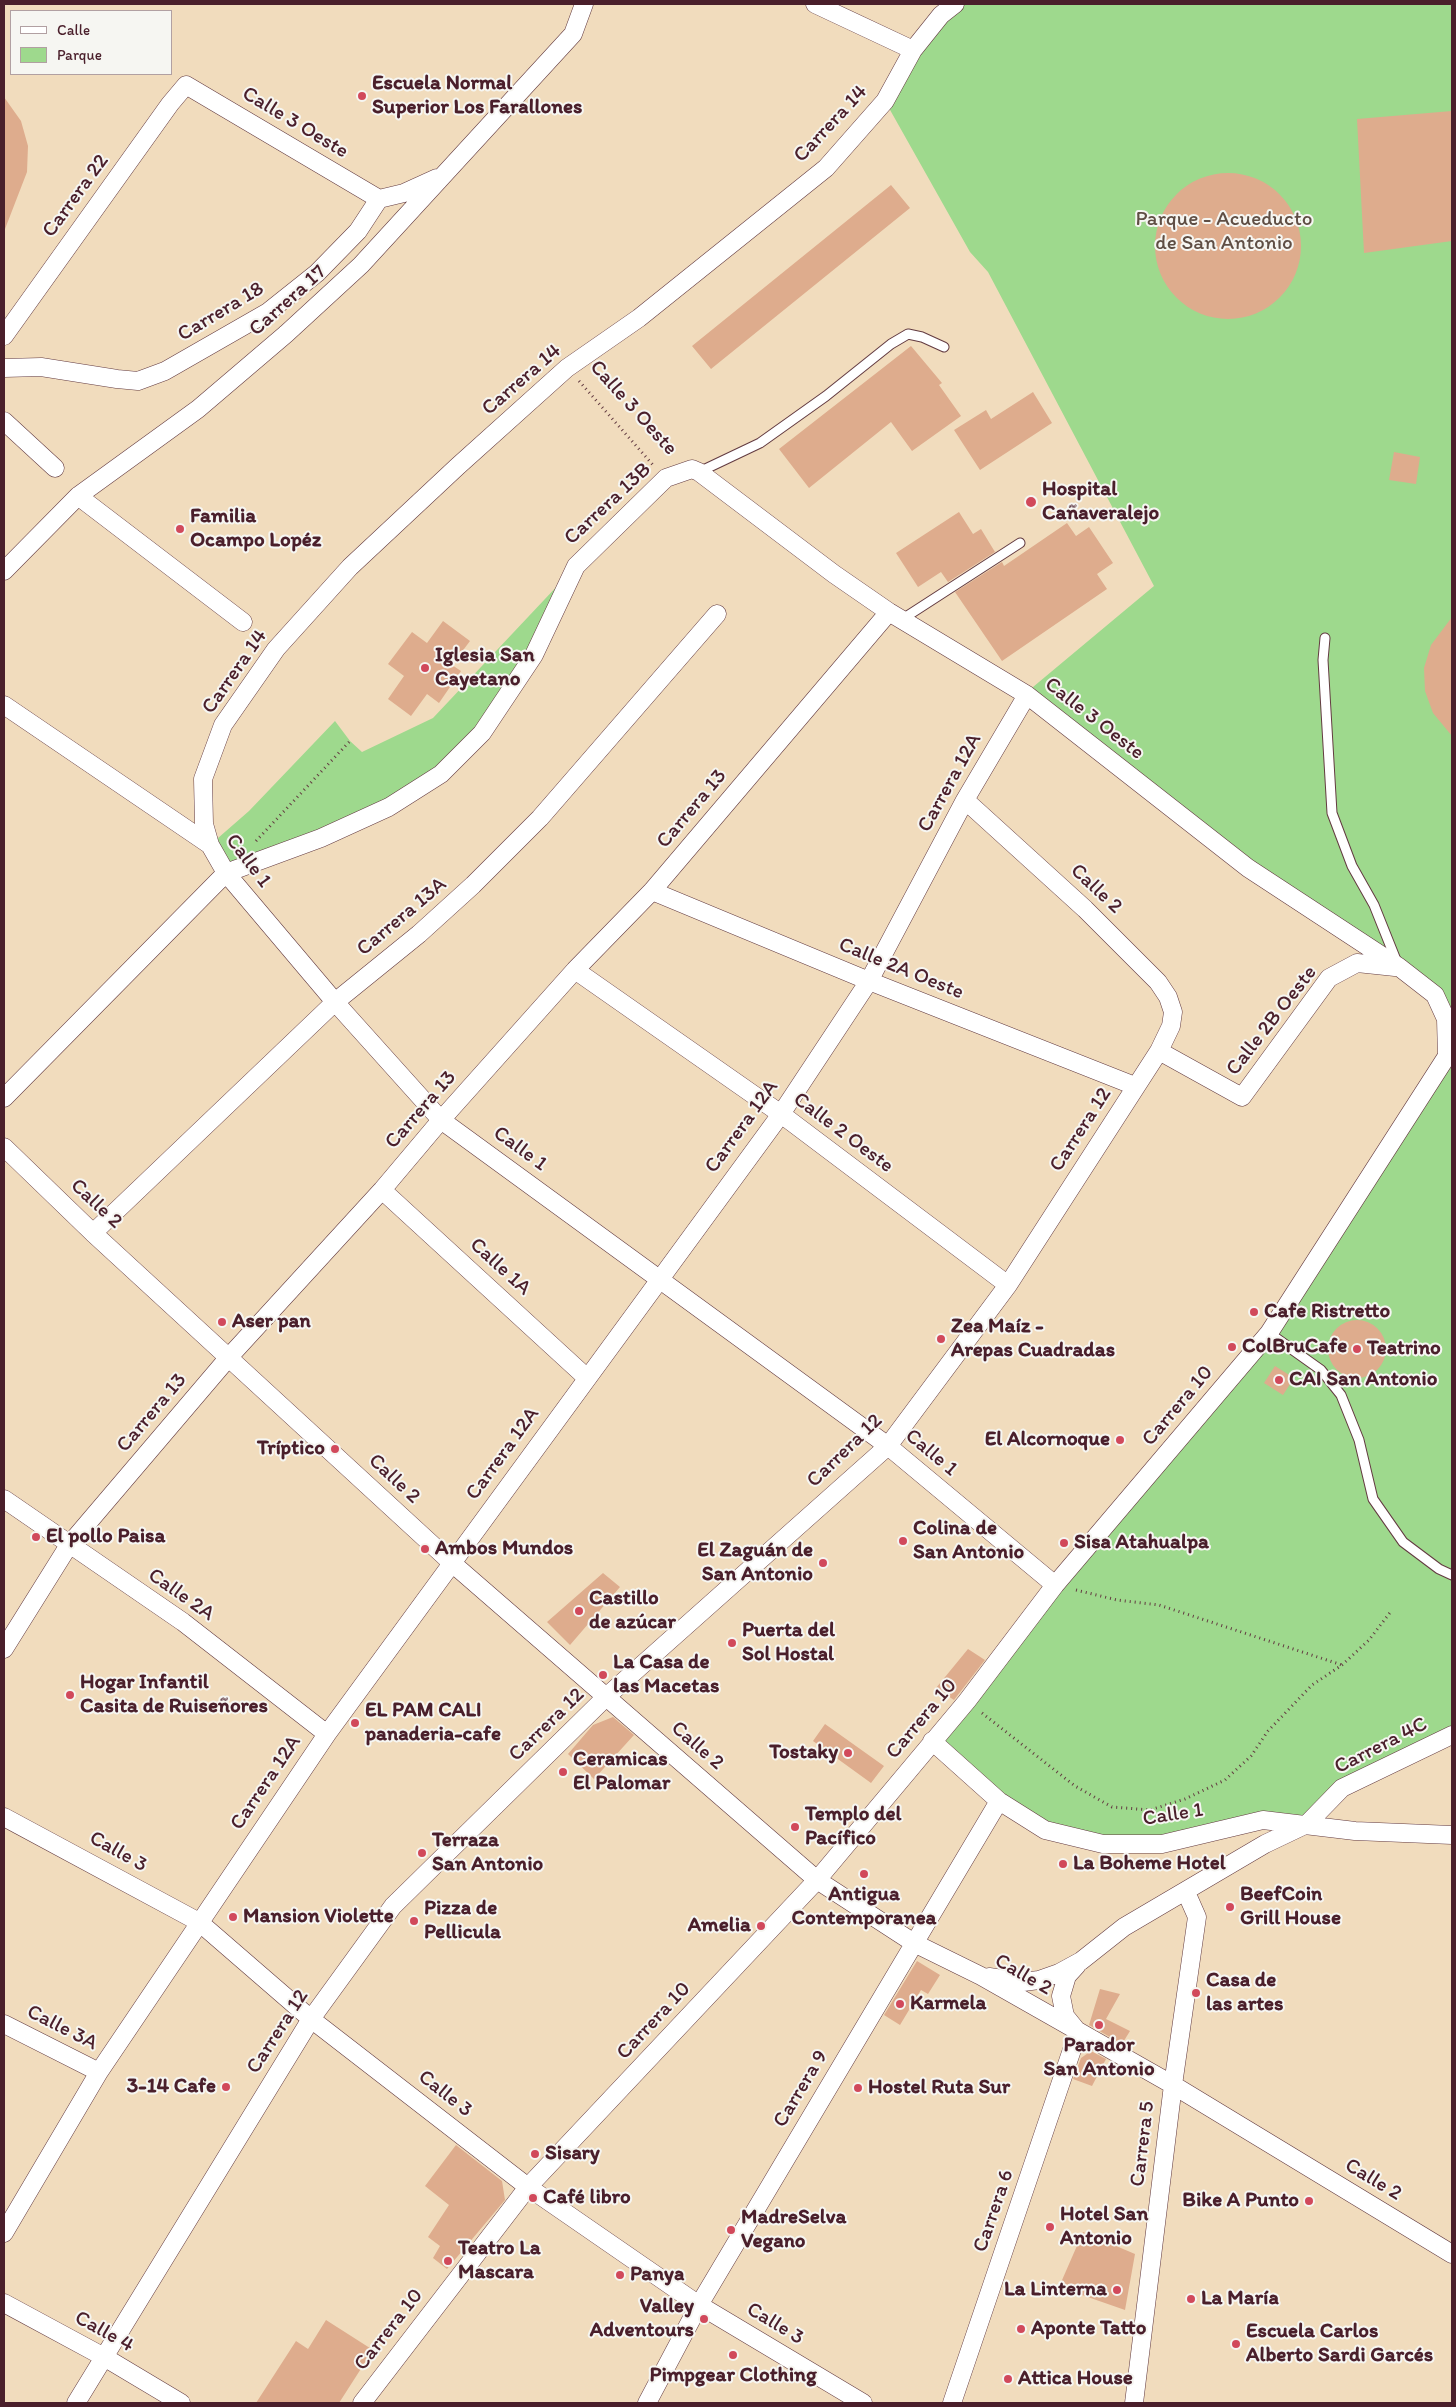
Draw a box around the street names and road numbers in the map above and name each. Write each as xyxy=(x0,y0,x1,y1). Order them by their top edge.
street label: Carrera 14 xyxy=(789,80,873,168)
street label: Calle 3 Oeste xyxy=(237,81,353,165)
street label: Carrera 22 xyxy=(37,149,115,243)
street label: Carrera 17 xyxy=(244,260,332,342)
street label: Carrera 18 xyxy=(173,277,269,347)
street label: Carrera 14 xyxy=(477,339,567,421)
street label: Calle 3 Oeste xyxy=(584,355,682,461)
street label: Carrera 13B xyxy=(559,457,657,551)
street label: Carrera 14 xyxy=(197,625,273,719)
street label: Calle 3 Oeste xyxy=(1039,672,1149,766)
street label: Carrera 12A xyxy=(913,729,987,837)
street label: Carrera 13 xyxy=(652,764,732,854)
street label: Calle 1 xyxy=(220,829,276,893)
street label: Calle 2 xyxy=(1065,859,1127,919)
street label: Carrera 13A xyxy=(352,872,452,962)
street label: Calle 2A Oeste xyxy=(835,933,967,1005)
street label: Calle 2B Oeste xyxy=(1221,961,1323,1081)
street label: Carrera 13 xyxy=(380,1066,462,1154)
street label: Carrera 12A xyxy=(700,1076,784,1178)
street label: Carrera 12 xyxy=(1044,1083,1118,1177)
street label: Calle 2 Oeste xyxy=(788,1087,898,1179)
street label: Calle 1 xyxy=(488,1121,552,1177)
street label: Calle 2 xyxy=(65,1174,127,1234)
street label: Calle 1A xyxy=(464,1233,536,1301)
street label: Carrera 10 xyxy=(1137,1361,1219,1451)
street label: Carrera 13 xyxy=(112,1368,192,1458)
street label: Carrera 12A xyxy=(461,1403,545,1505)
street label: Carrera 12 xyxy=(802,1409,888,1493)
street label: Calle 1 xyxy=(900,1424,962,1482)
street label: Calle 2 xyxy=(363,1449,425,1509)
street label: Calle 2A xyxy=(143,1563,219,1627)
street label: Carrera 10 xyxy=(881,1674,963,1764)
street label: Carrera 12 xyxy=(504,1683,590,1767)
street label: Carrera 4C xyxy=(1330,1712,1432,1780)
street label: Calle 2 xyxy=(665,1716,729,1776)
street label: Carrera 12A xyxy=(225,1731,307,1835)
street label: Calle 1 xyxy=(1141,1798,1205,1832)
street label: Calle 3 xyxy=(85,1826,151,1878)
street label: Calle 2 xyxy=(990,1949,1056,2001)
street label: Carrera 10 xyxy=(612,1977,696,2065)
street label: Carrera 12 xyxy=(241,1985,315,2079)
street label: Calle 3A xyxy=(22,2000,102,2056)
street label: Carrera 9 xyxy=(768,2046,834,2132)
street label: Calle 3 xyxy=(413,2065,477,2123)
street label: Carrera 5 xyxy=(1125,2100,1161,2188)
street label: Calle 2 xyxy=(1340,2153,1406,2207)
street label: Carrera 6 xyxy=(968,2166,1020,2256)
street label: Carrera 10 xyxy=(349,2284,429,2376)
street label: Calle 3 xyxy=(742,2297,808,2351)
street label: Calle 4 xyxy=(70,2306,138,2358)

